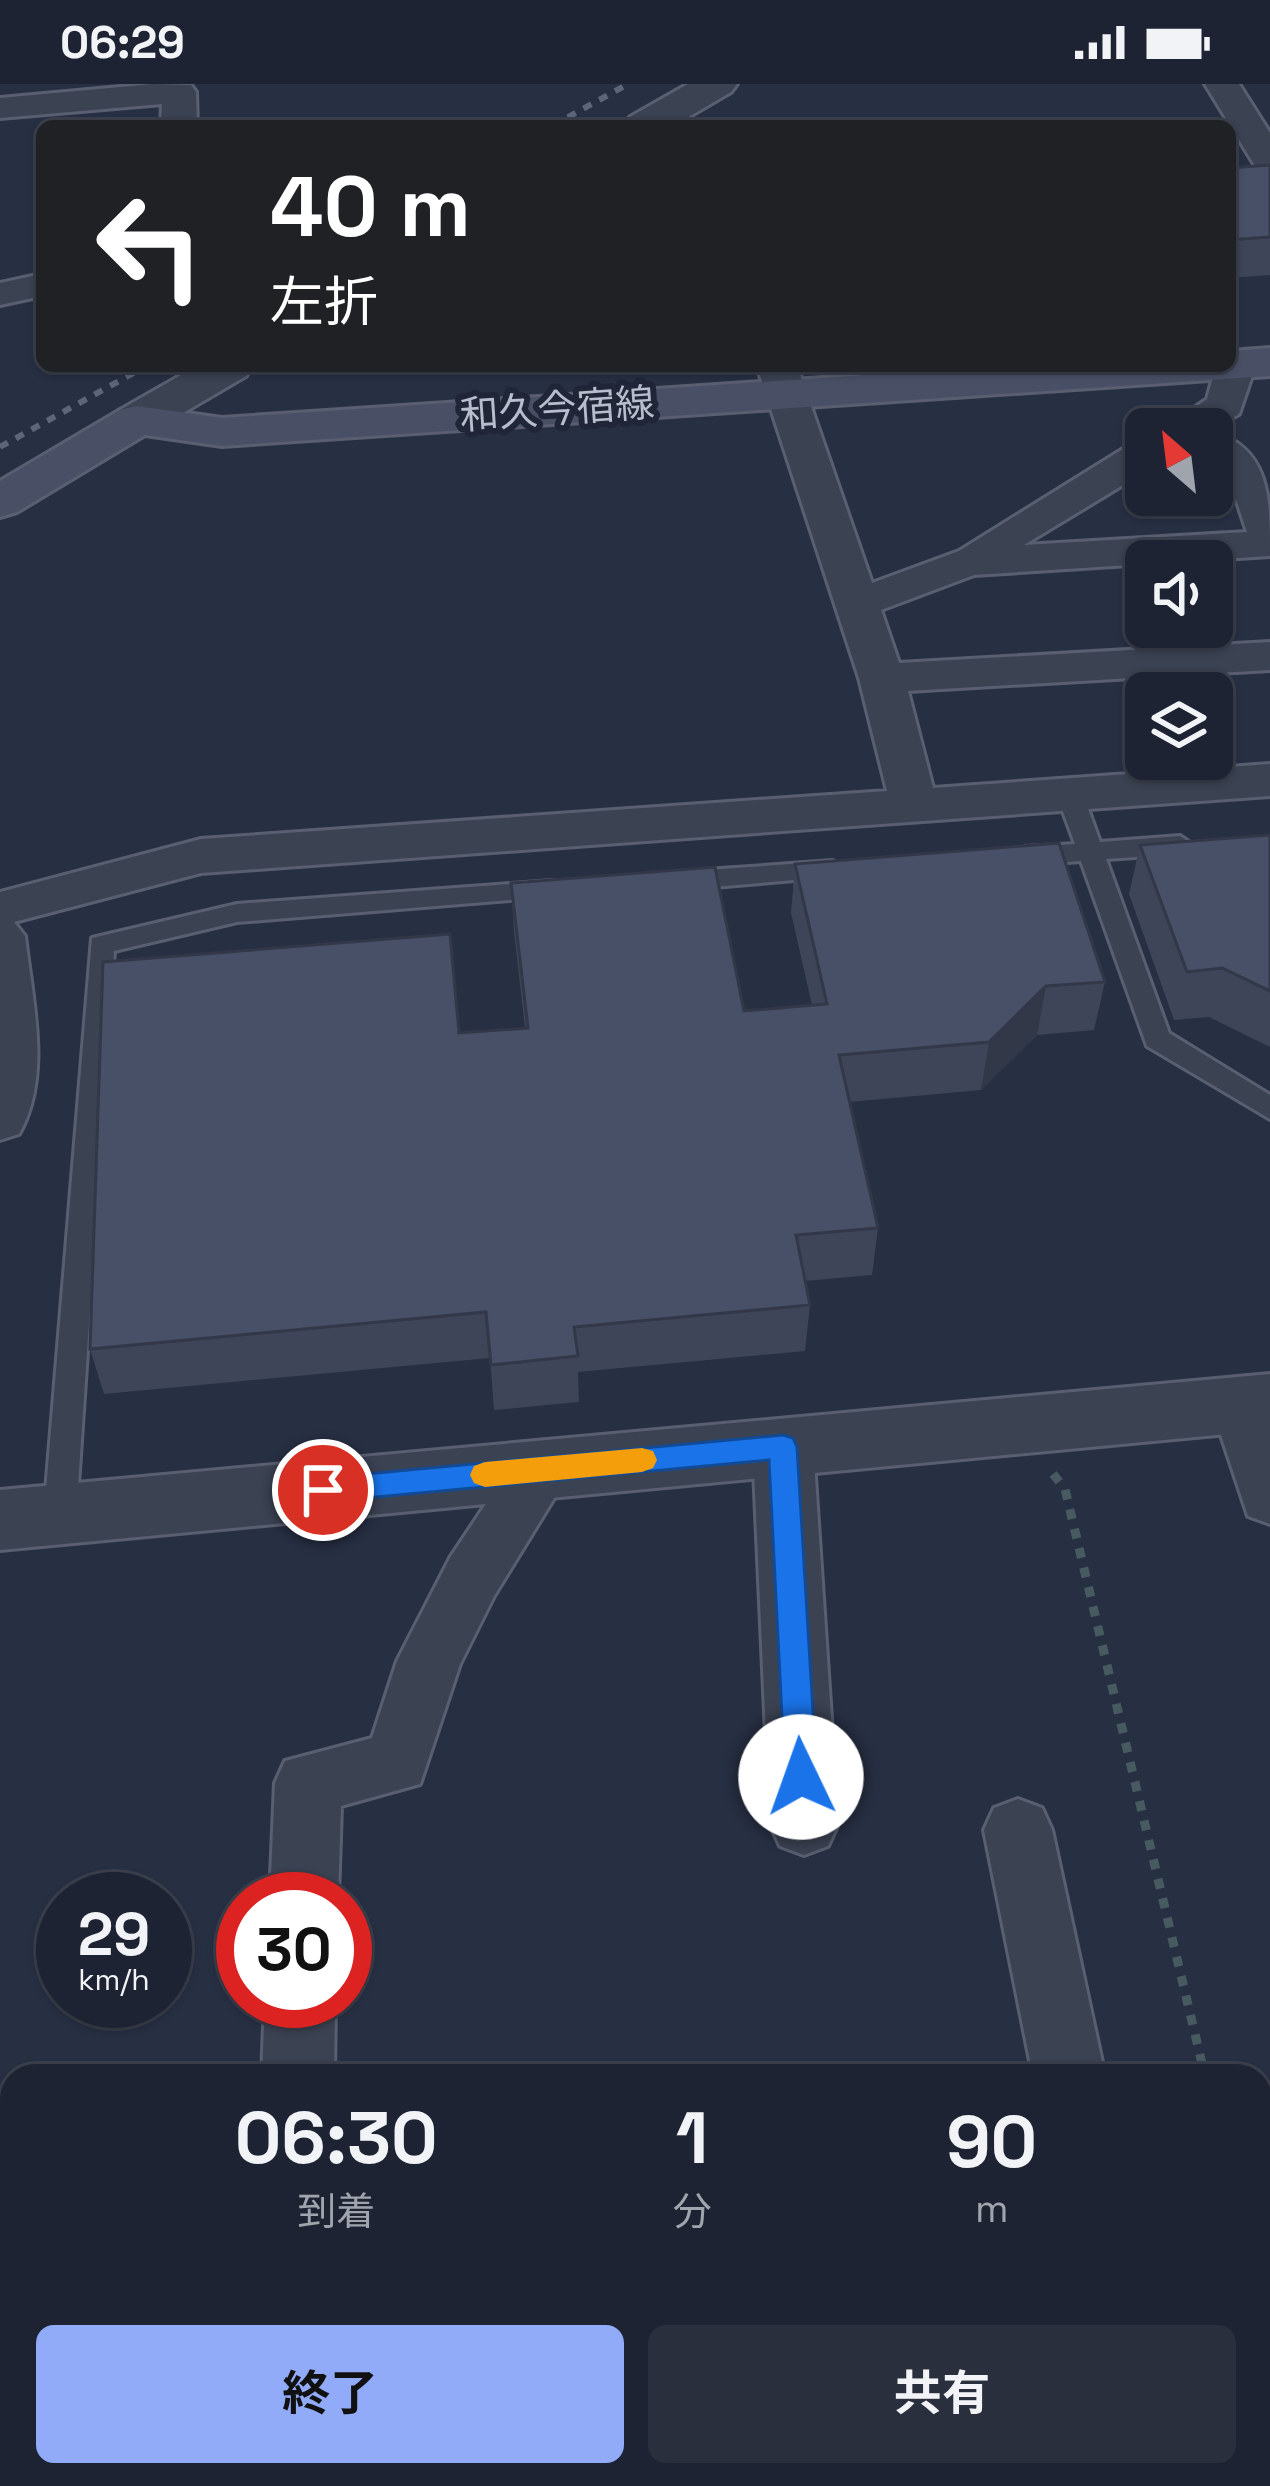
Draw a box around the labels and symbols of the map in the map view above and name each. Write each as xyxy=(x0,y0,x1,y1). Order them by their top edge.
street label: 和久今宿線 xyxy=(458,378,656,440)
north arrow xyxy=(1125,408,1233,516)
pin xyxy=(272,1439,374,1541)
position arrow xyxy=(738,1714,864,1840)
speed limit sign: 30 xyxy=(216,1872,372,2028)

